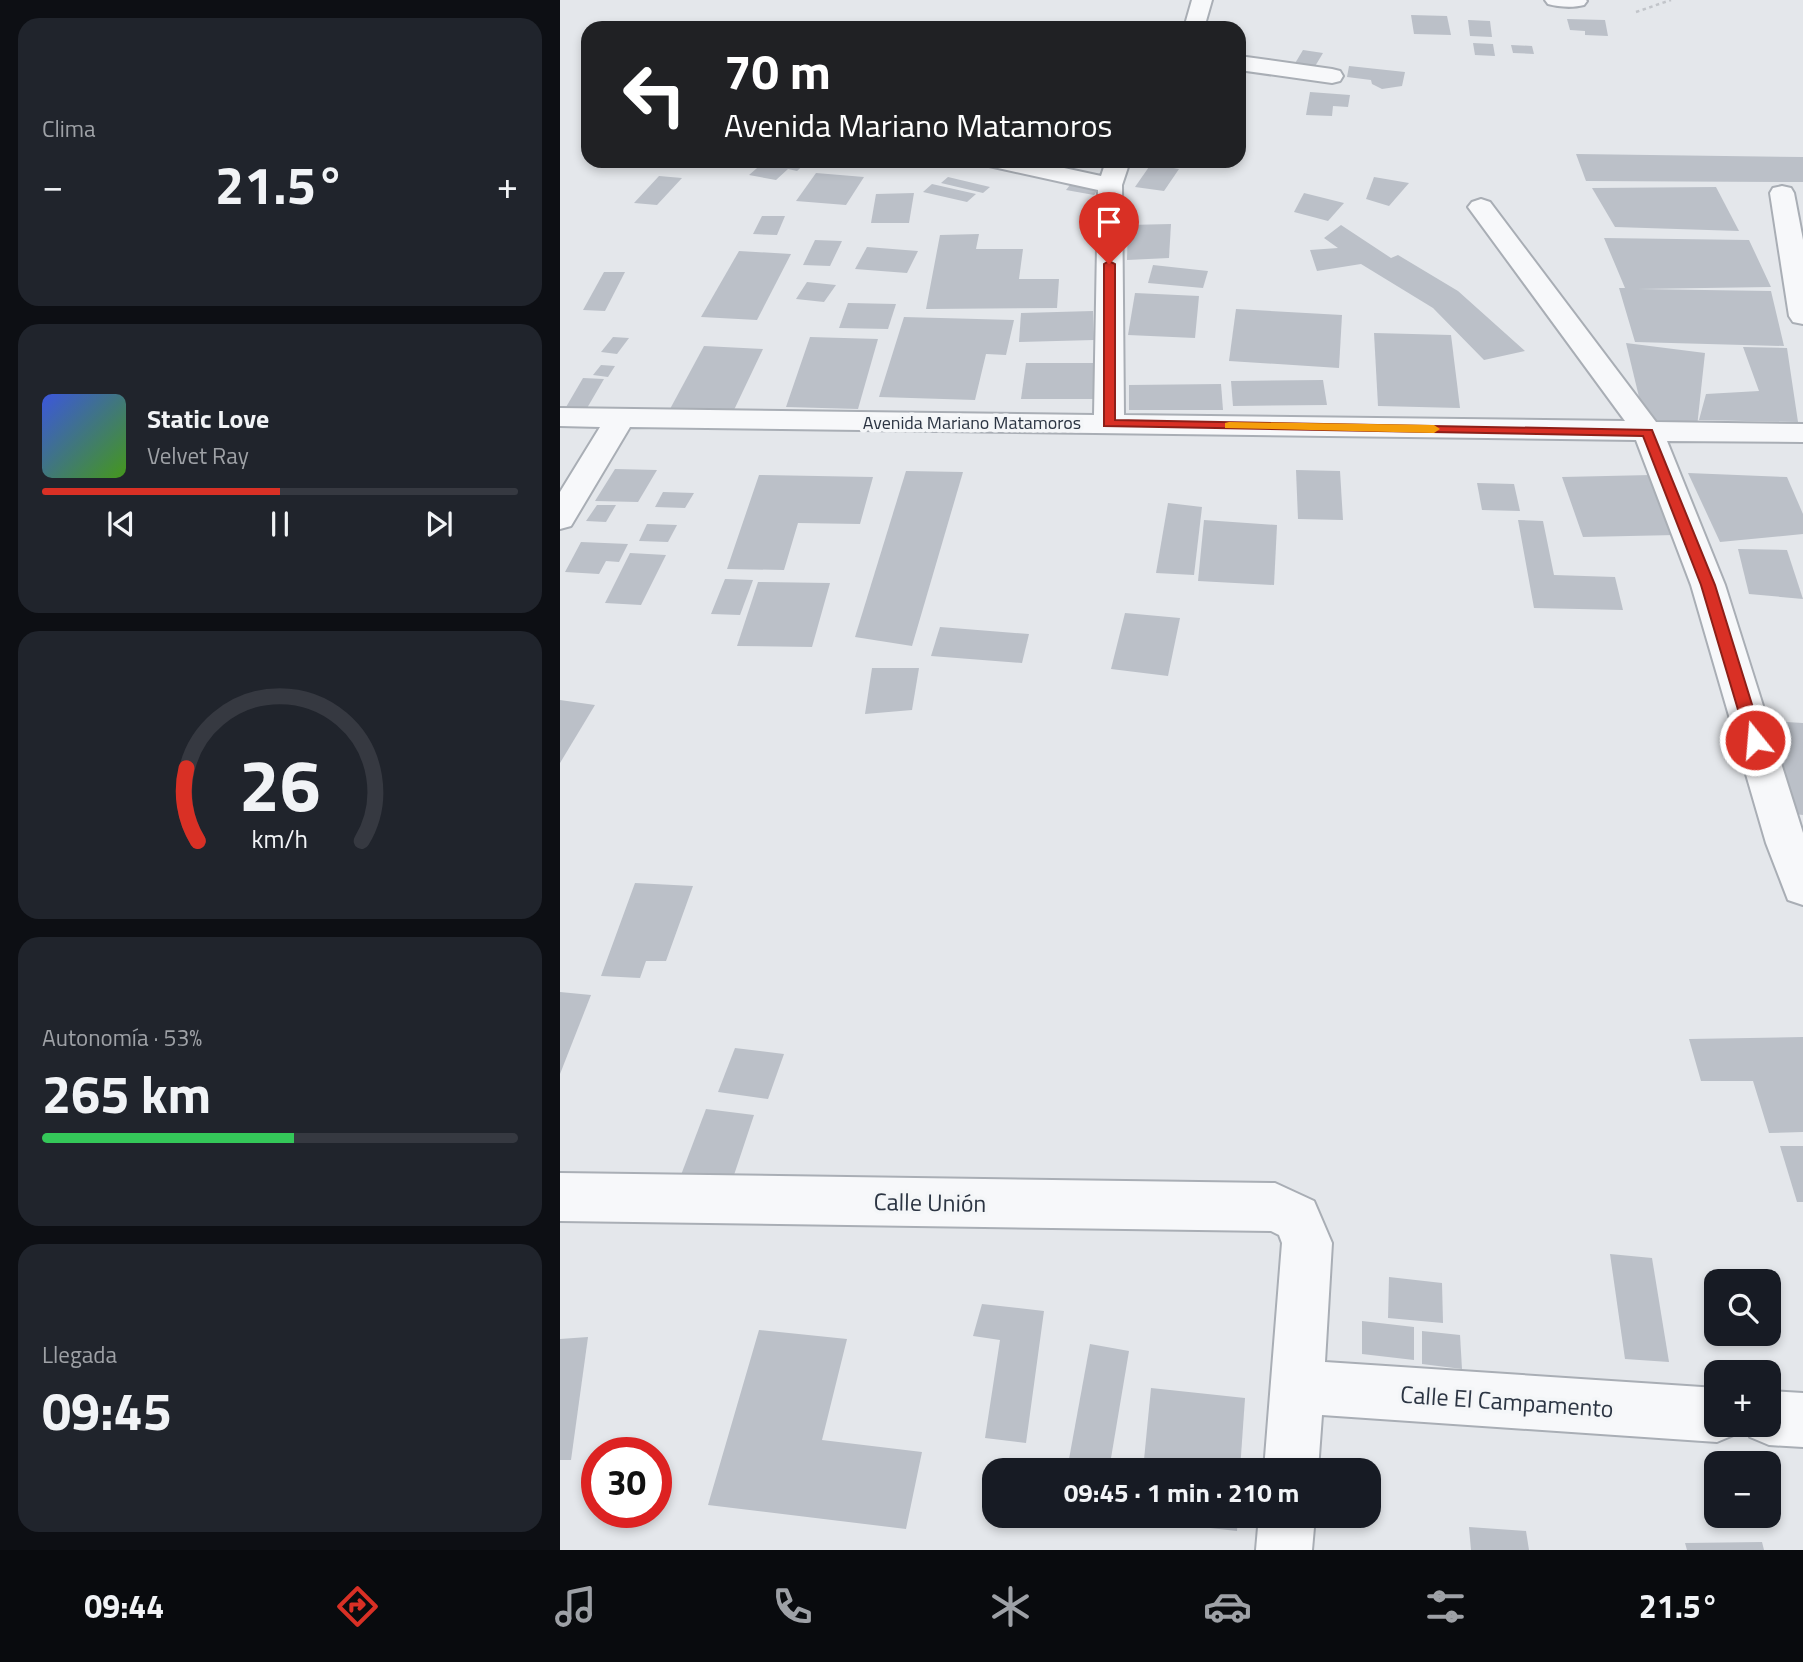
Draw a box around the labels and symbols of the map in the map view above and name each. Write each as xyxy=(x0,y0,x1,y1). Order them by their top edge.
pin xyxy=(1079,192,1139,264)
street label: Avenida Mariano Matamoros xyxy=(863,409,1081,436)
position arrow xyxy=(1718,703,1792,777)
street label: Calle Unión xyxy=(873,1183,987,1221)
street label: Calle El Campamento xyxy=(1399,1376,1615,1426)
speed limit sign: 30 xyxy=(581,1437,672,1528)

